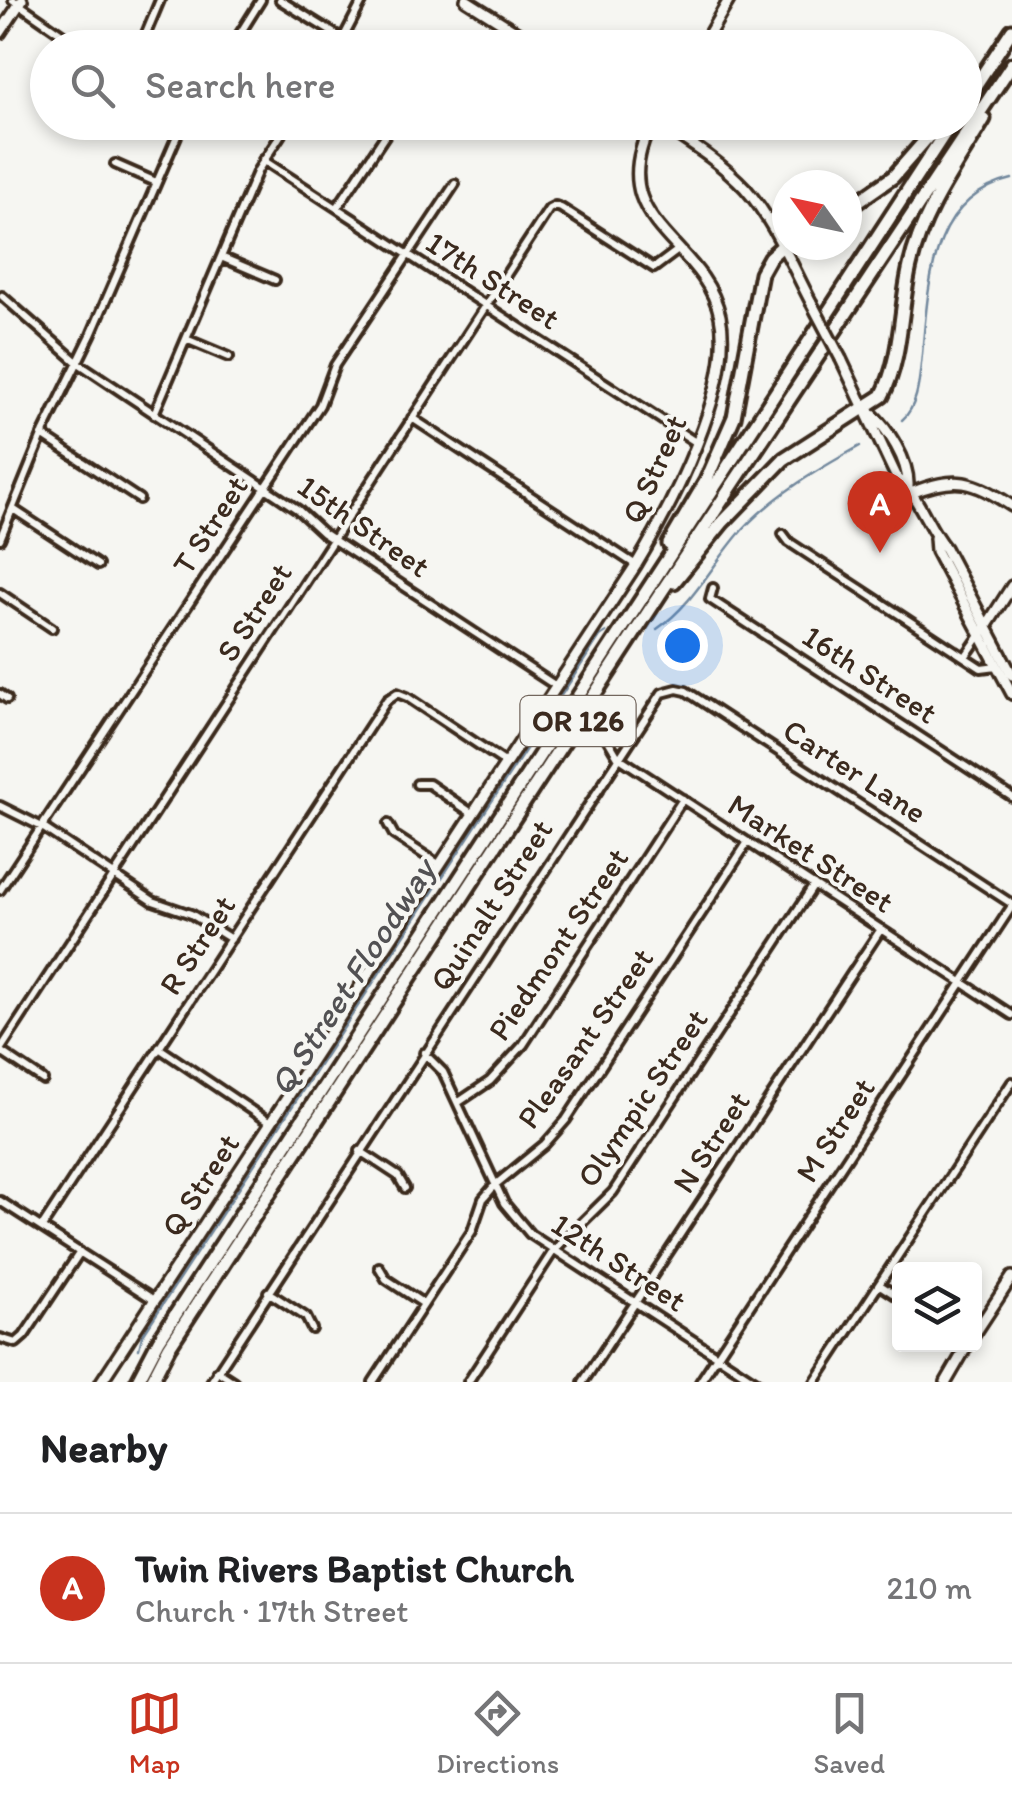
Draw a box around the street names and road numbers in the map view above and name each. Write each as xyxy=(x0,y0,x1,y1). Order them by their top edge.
street label: 17th Street xyxy=(419,223,567,337)
street label: Q Street xyxy=(613,409,695,529)
street label: 15th Street xyxy=(291,467,437,585)
street label: T Street xyxy=(164,469,256,581)
street label: S Street xyxy=(208,556,300,668)
street label: 16th Street xyxy=(796,617,944,731)
road number: OR 126 xyxy=(520,696,636,746)
street label: Carter Lane xyxy=(776,711,934,831)
street label: Market Street xyxy=(721,785,901,921)
street label: Quinalt Street xyxy=(422,812,560,998)
street label: Piedmont Street xyxy=(480,841,636,1047)
street label: R Street xyxy=(151,888,243,1002)
street label: Pleasant Street xyxy=(509,940,661,1136)
street label: Olympic Street xyxy=(569,1002,715,1194)
street label: M Street xyxy=(787,1071,883,1189)
street label: N Street xyxy=(664,1084,758,1200)
street label: Q Street xyxy=(153,1126,247,1244)
street label: 12th Street xyxy=(545,1205,693,1319)

